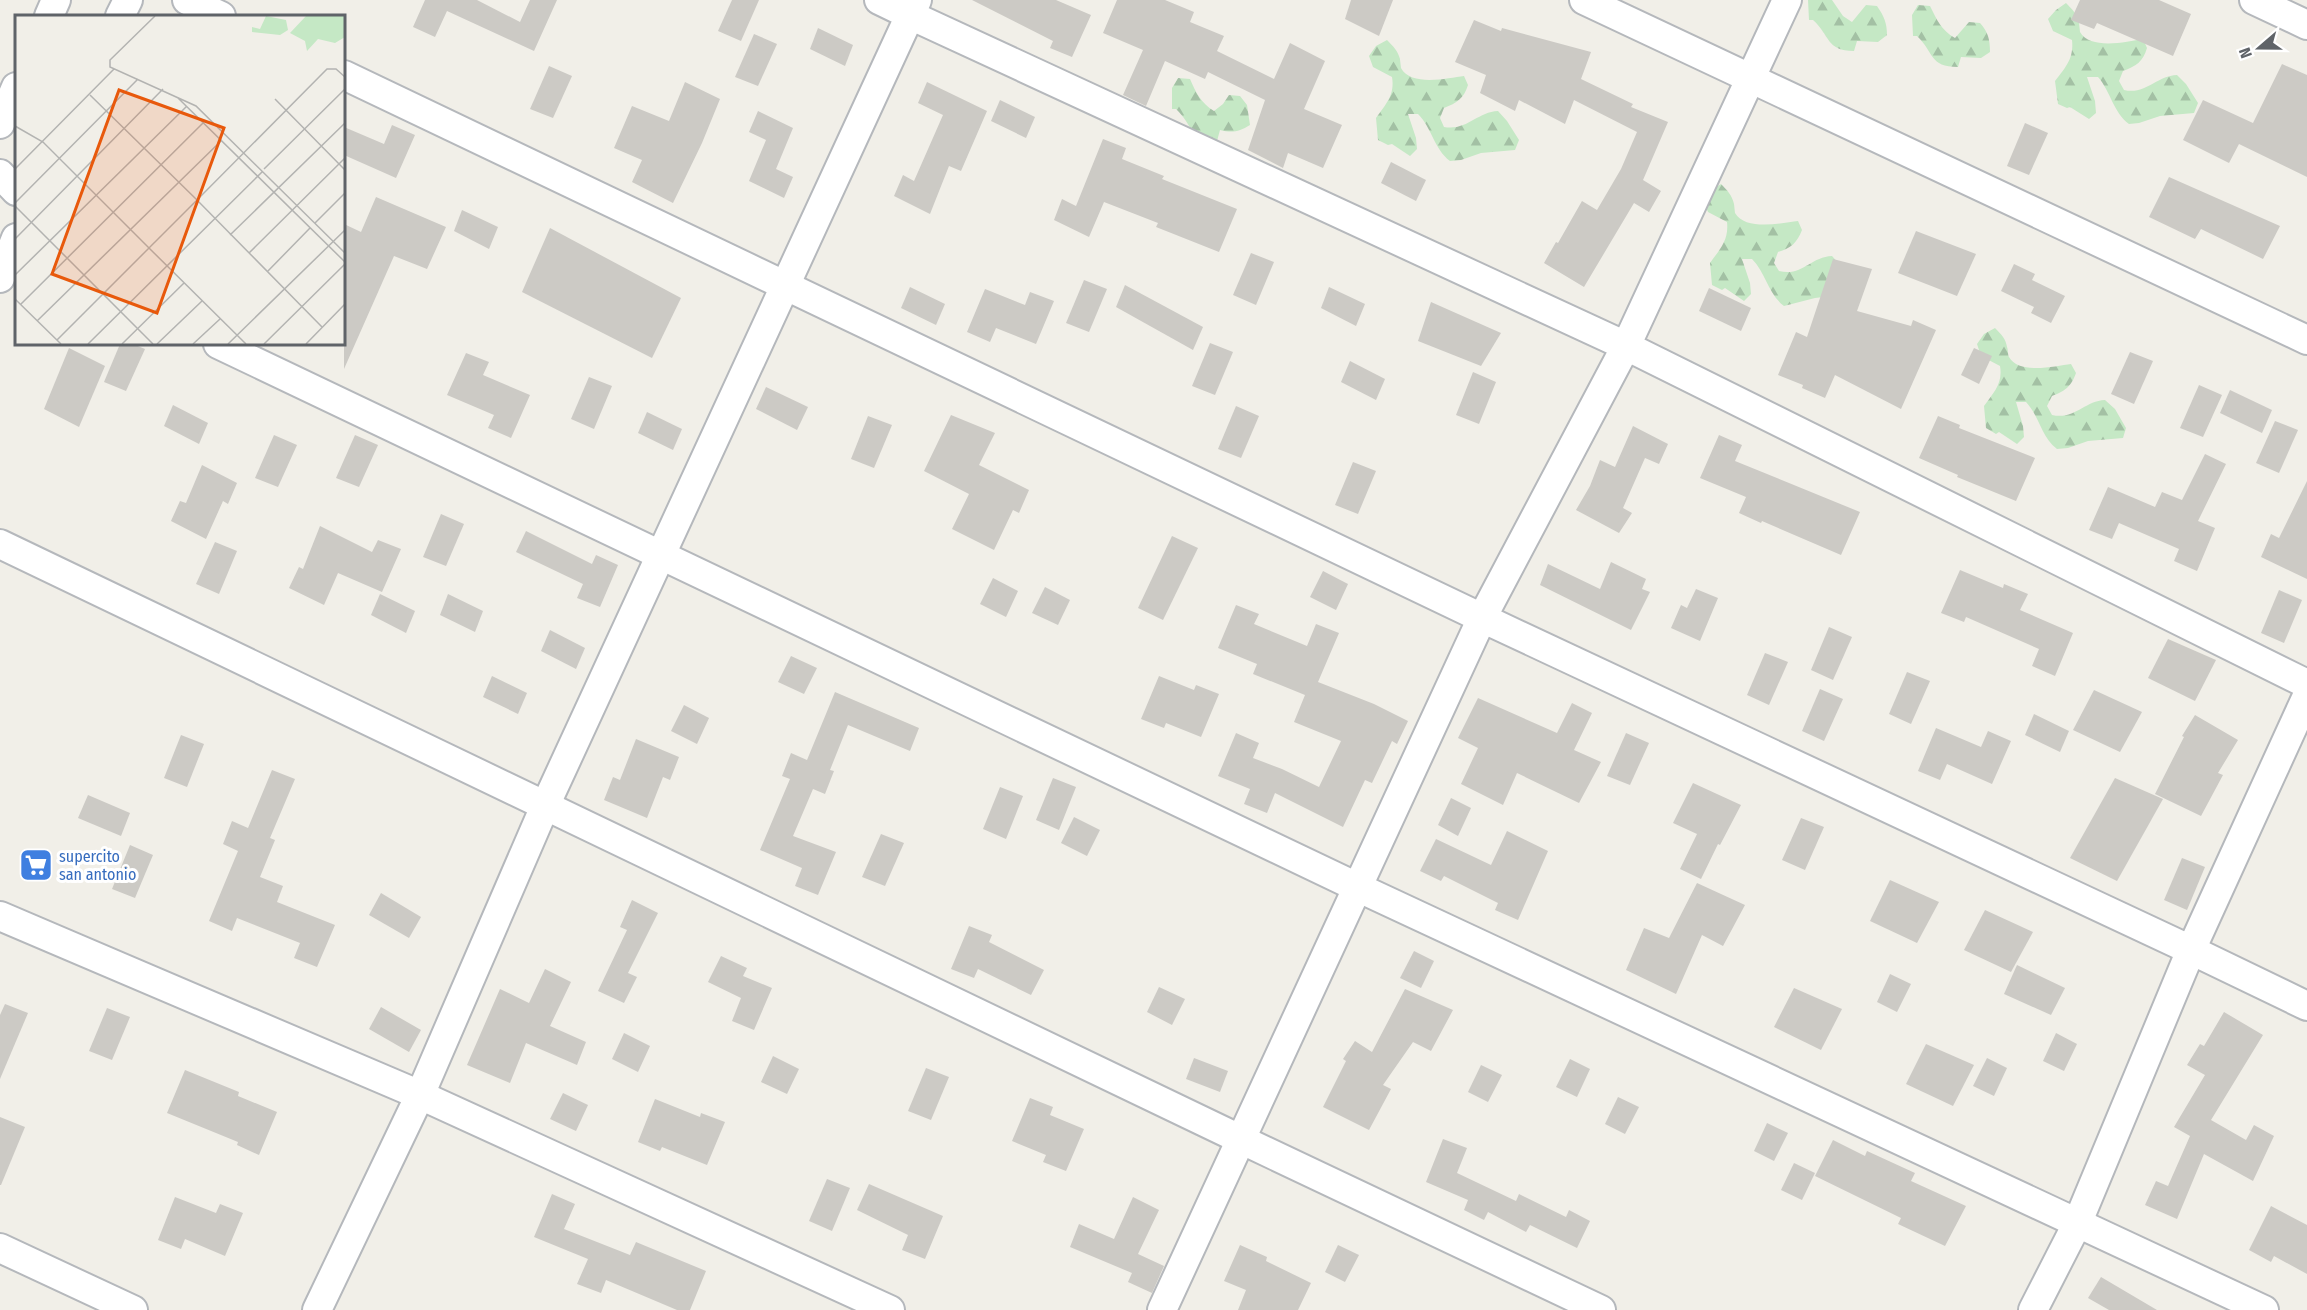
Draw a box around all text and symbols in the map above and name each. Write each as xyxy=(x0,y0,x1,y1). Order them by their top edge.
inset map xyxy=(15,15,345,345)
north arrow xyxy=(2229,18,2289,78)
text: N xyxy=(2235,45,2256,61)
supermarket icon: supercito san antonio xyxy=(18,847,54,883)
place label: supercito san antonio xyxy=(59,847,136,884)

